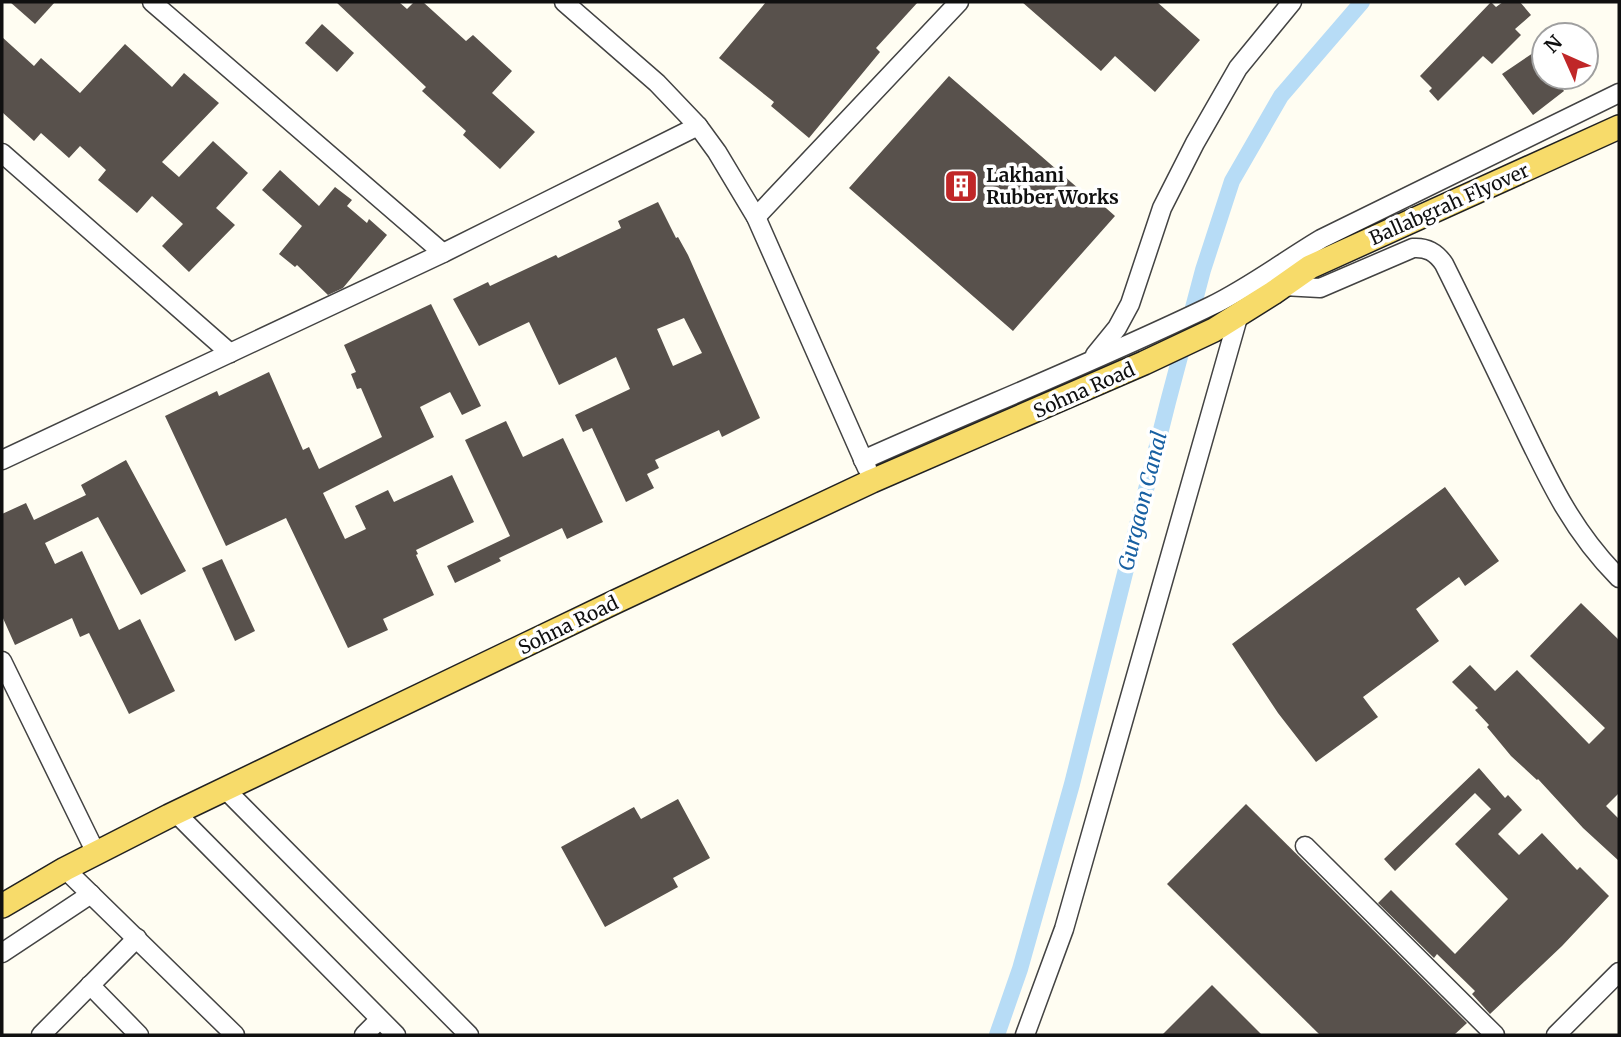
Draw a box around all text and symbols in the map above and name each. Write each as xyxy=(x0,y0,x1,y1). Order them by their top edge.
north arrow xyxy=(1530,21,1600,91)
text: N xyxy=(1539,30,1567,58)
street label: Ballabgrah Flyover xyxy=(1365,158,1533,250)
place label: Lakhani Rubber Works xyxy=(986,163,1119,209)
building icon: Lakhani Rubber Works xyxy=(942,167,980,205)
street label: Sohna Road xyxy=(1030,357,1138,423)
water label: Gurgaon Canal xyxy=(1112,428,1173,573)
street label: Sohna Road xyxy=(514,590,622,660)

